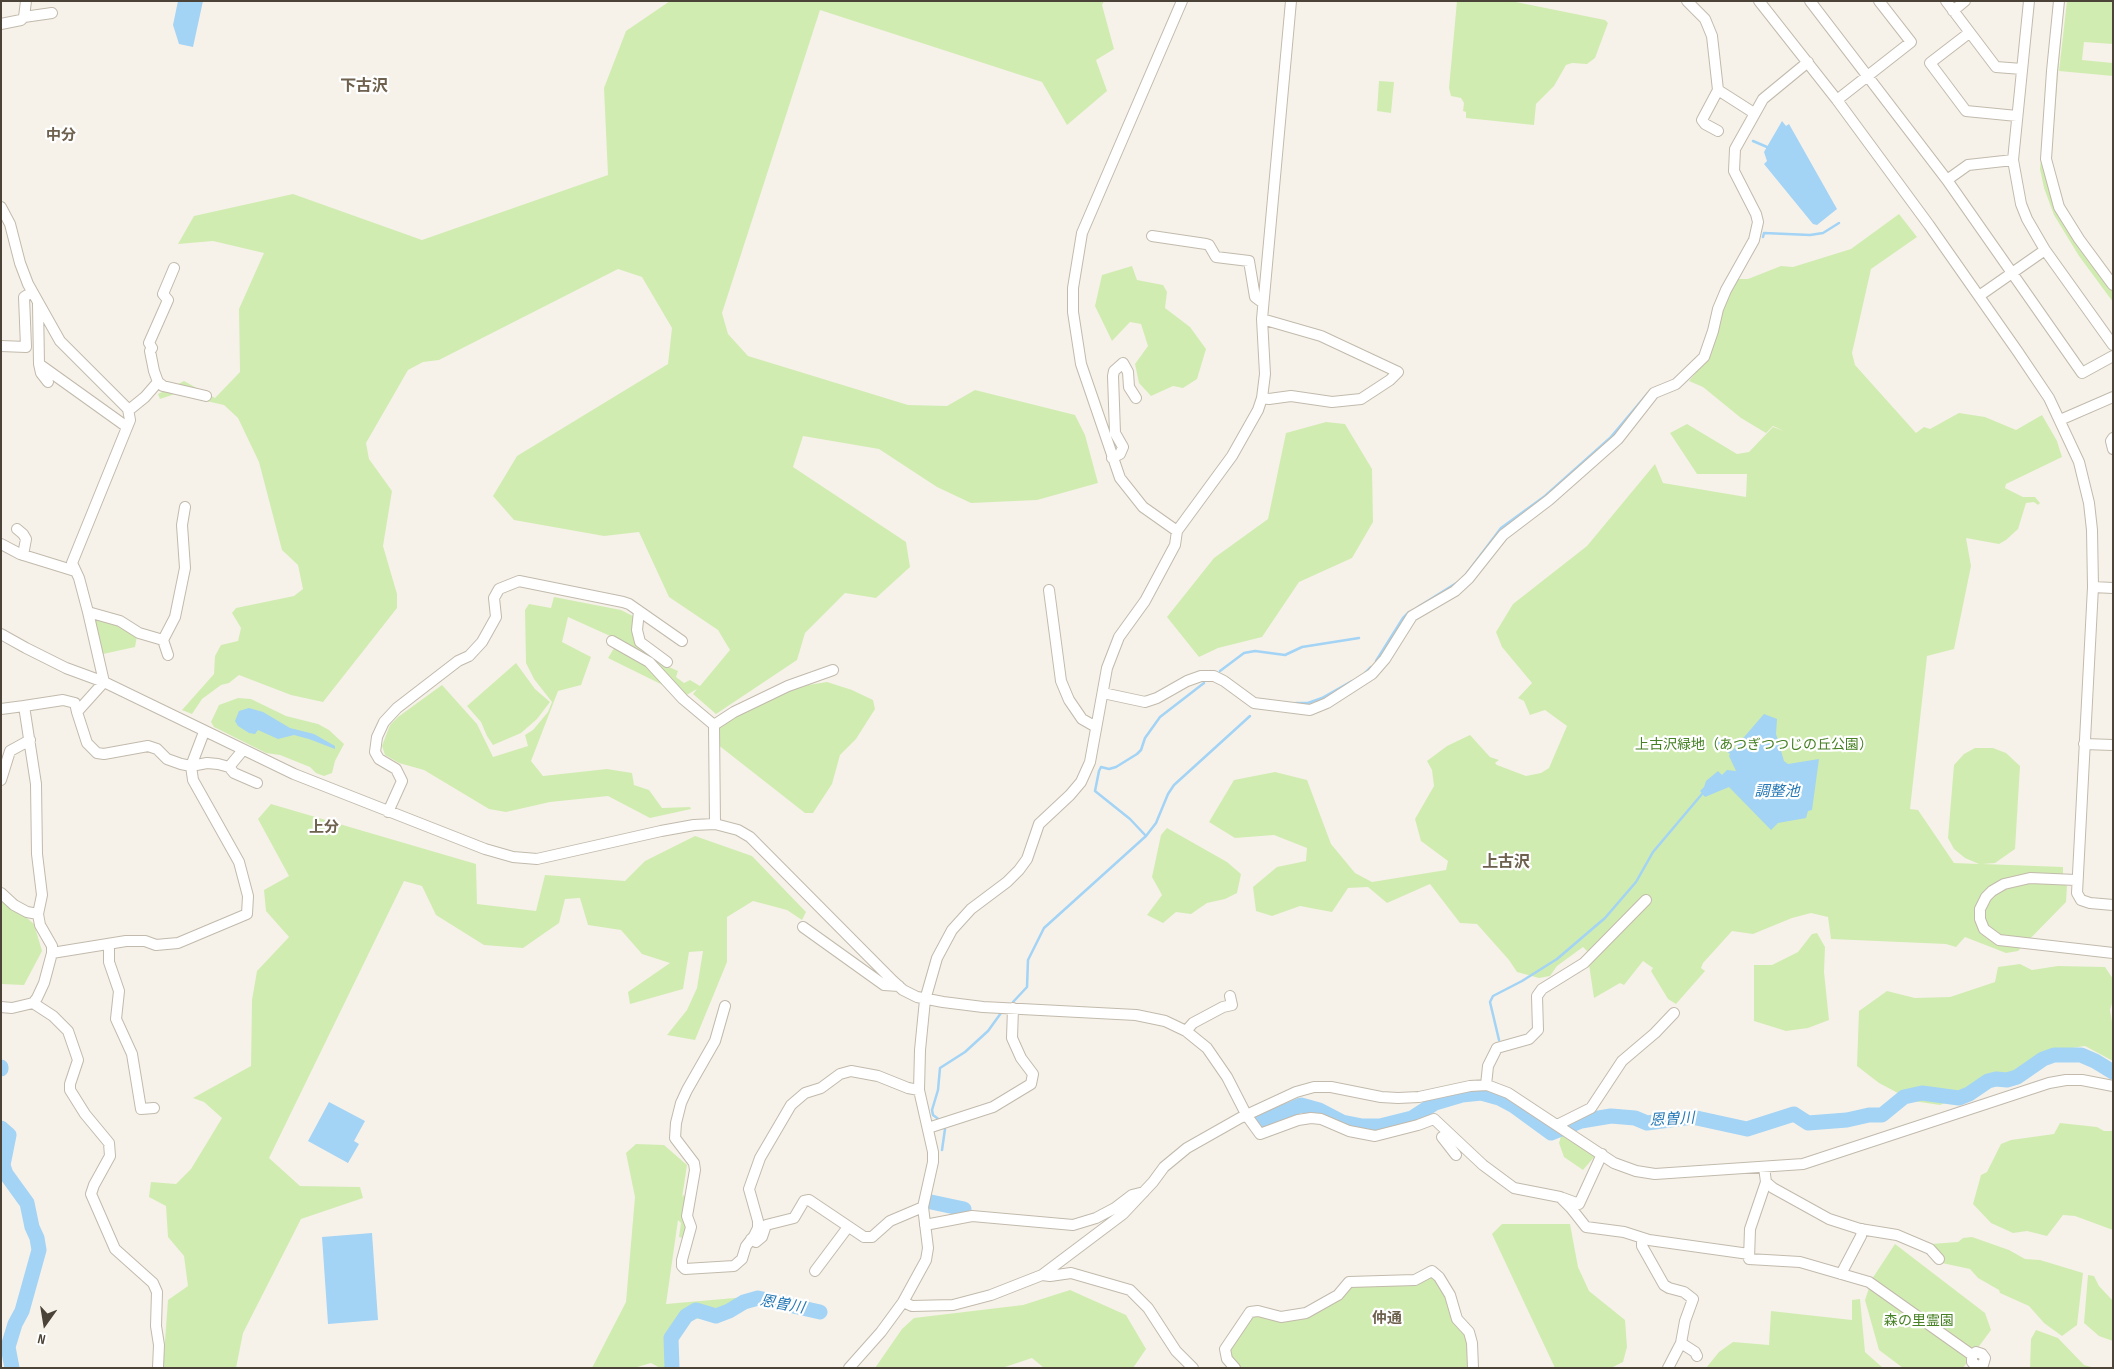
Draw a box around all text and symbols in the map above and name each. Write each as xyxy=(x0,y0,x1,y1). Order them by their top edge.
district label: 下古沢 xyxy=(340,77,388,97)
district label: 中分 xyxy=(46,127,76,145)
park label: 上古沢緑地（あつぎつつじの丘公園） xyxy=(1635,737,1873,753)
water label: 調整池 xyxy=(1755,783,1799,801)
district label: 上分 xyxy=(309,819,339,837)
district label: 上古沢 xyxy=(1482,853,1530,873)
water label: 恩曽川 xyxy=(1649,1110,1695,1130)
water label: 恩曽川 xyxy=(758,1292,806,1318)
north arrow xyxy=(20,1299,70,1349)
district label: 仲通 xyxy=(1372,1310,1402,1328)
park label: 森の里霊園 xyxy=(1884,1313,1954,1329)
text: N xyxy=(36,1330,47,1348)

